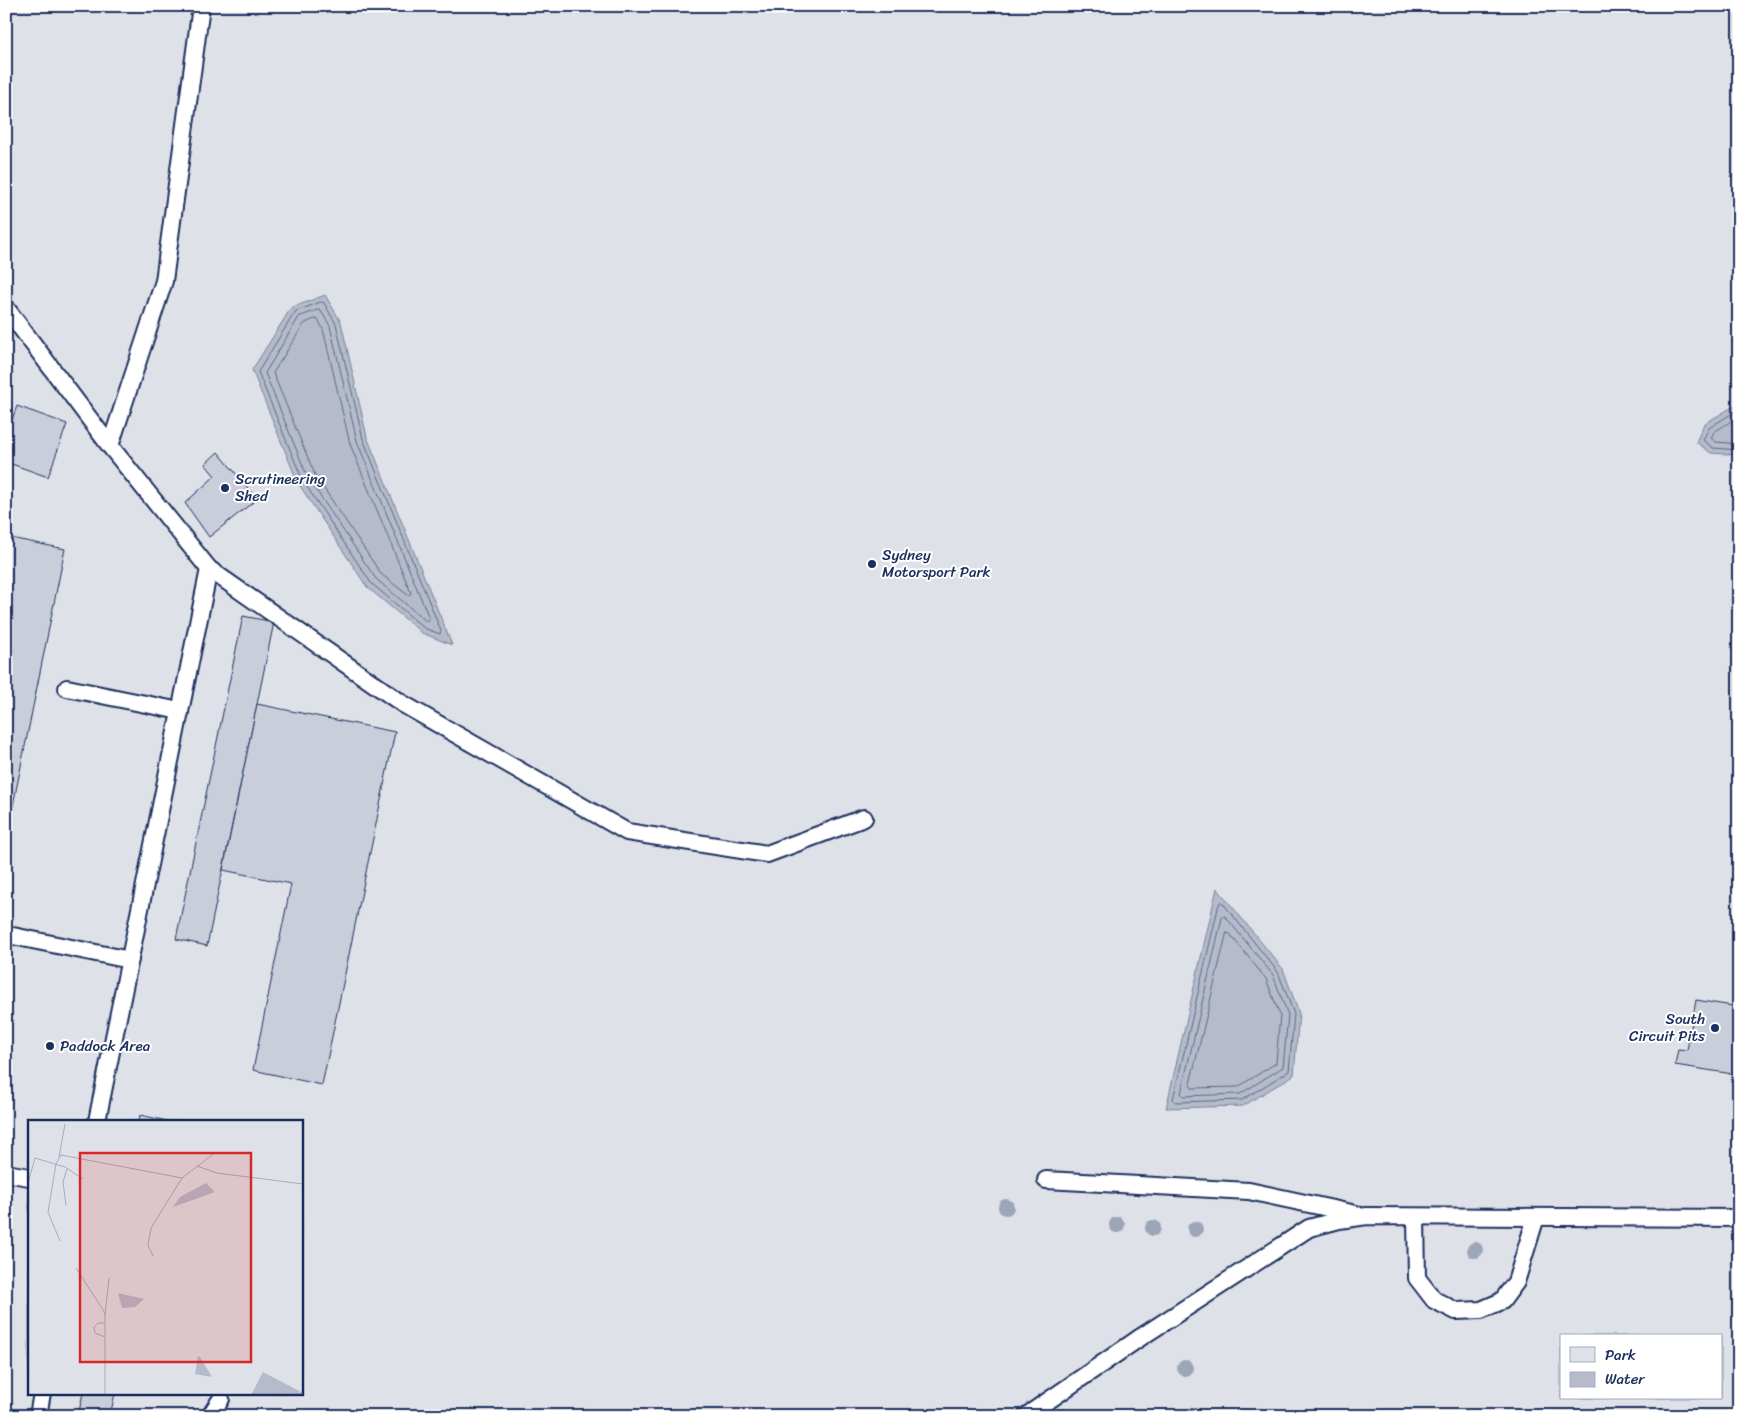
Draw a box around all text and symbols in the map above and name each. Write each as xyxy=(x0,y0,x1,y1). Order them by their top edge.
place label: Scrutineering Shed xyxy=(235,466,326,509)
marker: Scrutineering Shed xyxy=(219,482,231,494)
place label: Sydney Motorsport Park xyxy=(882,542,991,585)
marker: Sydney Motorsport Park xyxy=(866,558,878,570)
place label: South Circuit Pits xyxy=(1629,1006,1705,1049)
marker: South Circuit Pits xyxy=(1709,1022,1721,1034)
place label: Paddock Area xyxy=(60,1033,151,1059)
marker: Paddock Area xyxy=(44,1040,56,1052)
inset map xyxy=(28,1120,302,1394)
legend xyxy=(1560,1334,1722,1400)
text: Park xyxy=(1605,1342,1636,1368)
text: Water xyxy=(1605,1366,1645,1392)

